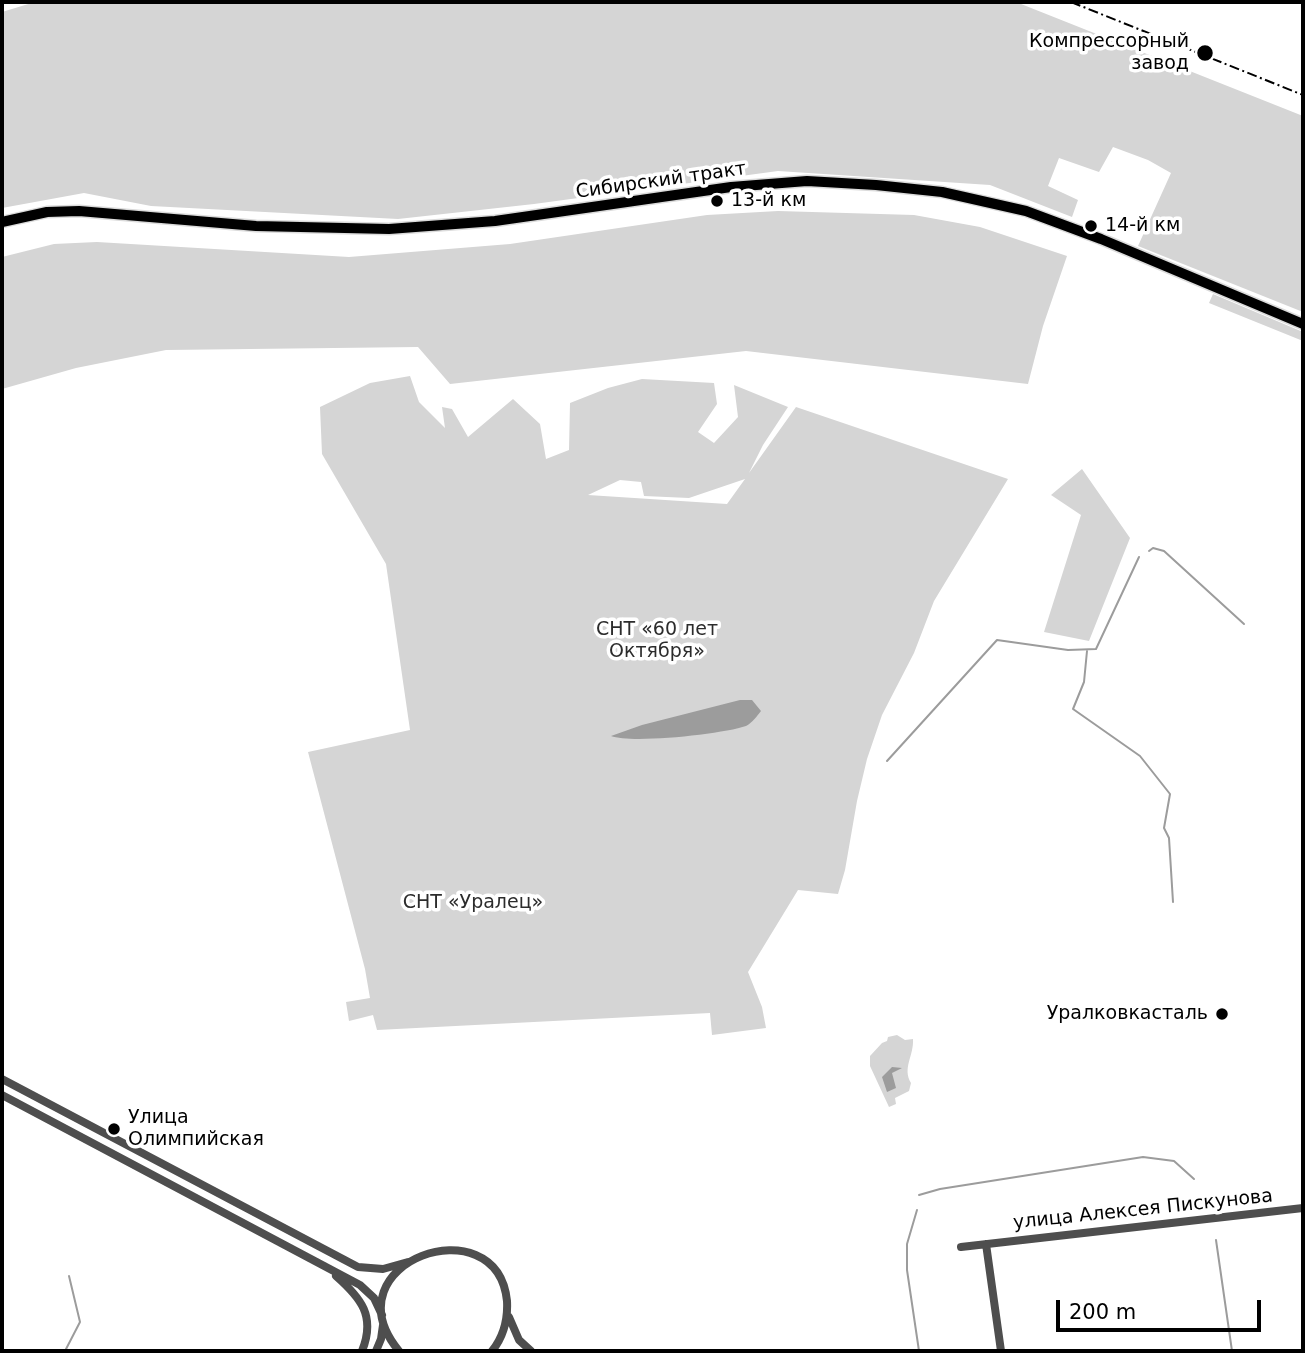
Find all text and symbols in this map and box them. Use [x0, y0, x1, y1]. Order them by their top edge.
place label: Компрессорный завод [1029, 31, 1189, 75]
marker: Компрессорный завод [1195, 43, 1215, 63]
street label: Сибирский тракт [574, 158, 748, 204]
place label: 13-й км [731, 190, 806, 212]
marker: 13-й км [709, 193, 725, 209]
place label: 14-й км [1105, 215, 1180, 237]
marker: 14-й км [1083, 218, 1099, 234]
park label: СНТ «60 лет Октября» [596, 619, 718, 663]
park label: СНТ «Уралец» [403, 892, 543, 914]
place label: Уралковкасталь [1047, 1003, 1208, 1025]
marker: Уралковкасталь [1214, 1006, 1230, 1022]
place label: Улица Олимпийская [128, 1107, 264, 1151]
marker: Улица Олимпийская [106, 1121, 122, 1137]
street label: улица Алексея Пискунова [1012, 1185, 1274, 1235]
scale bar [1060, 1286, 1265, 1330]
text: 200 m [1069, 1300, 1136, 1324]

